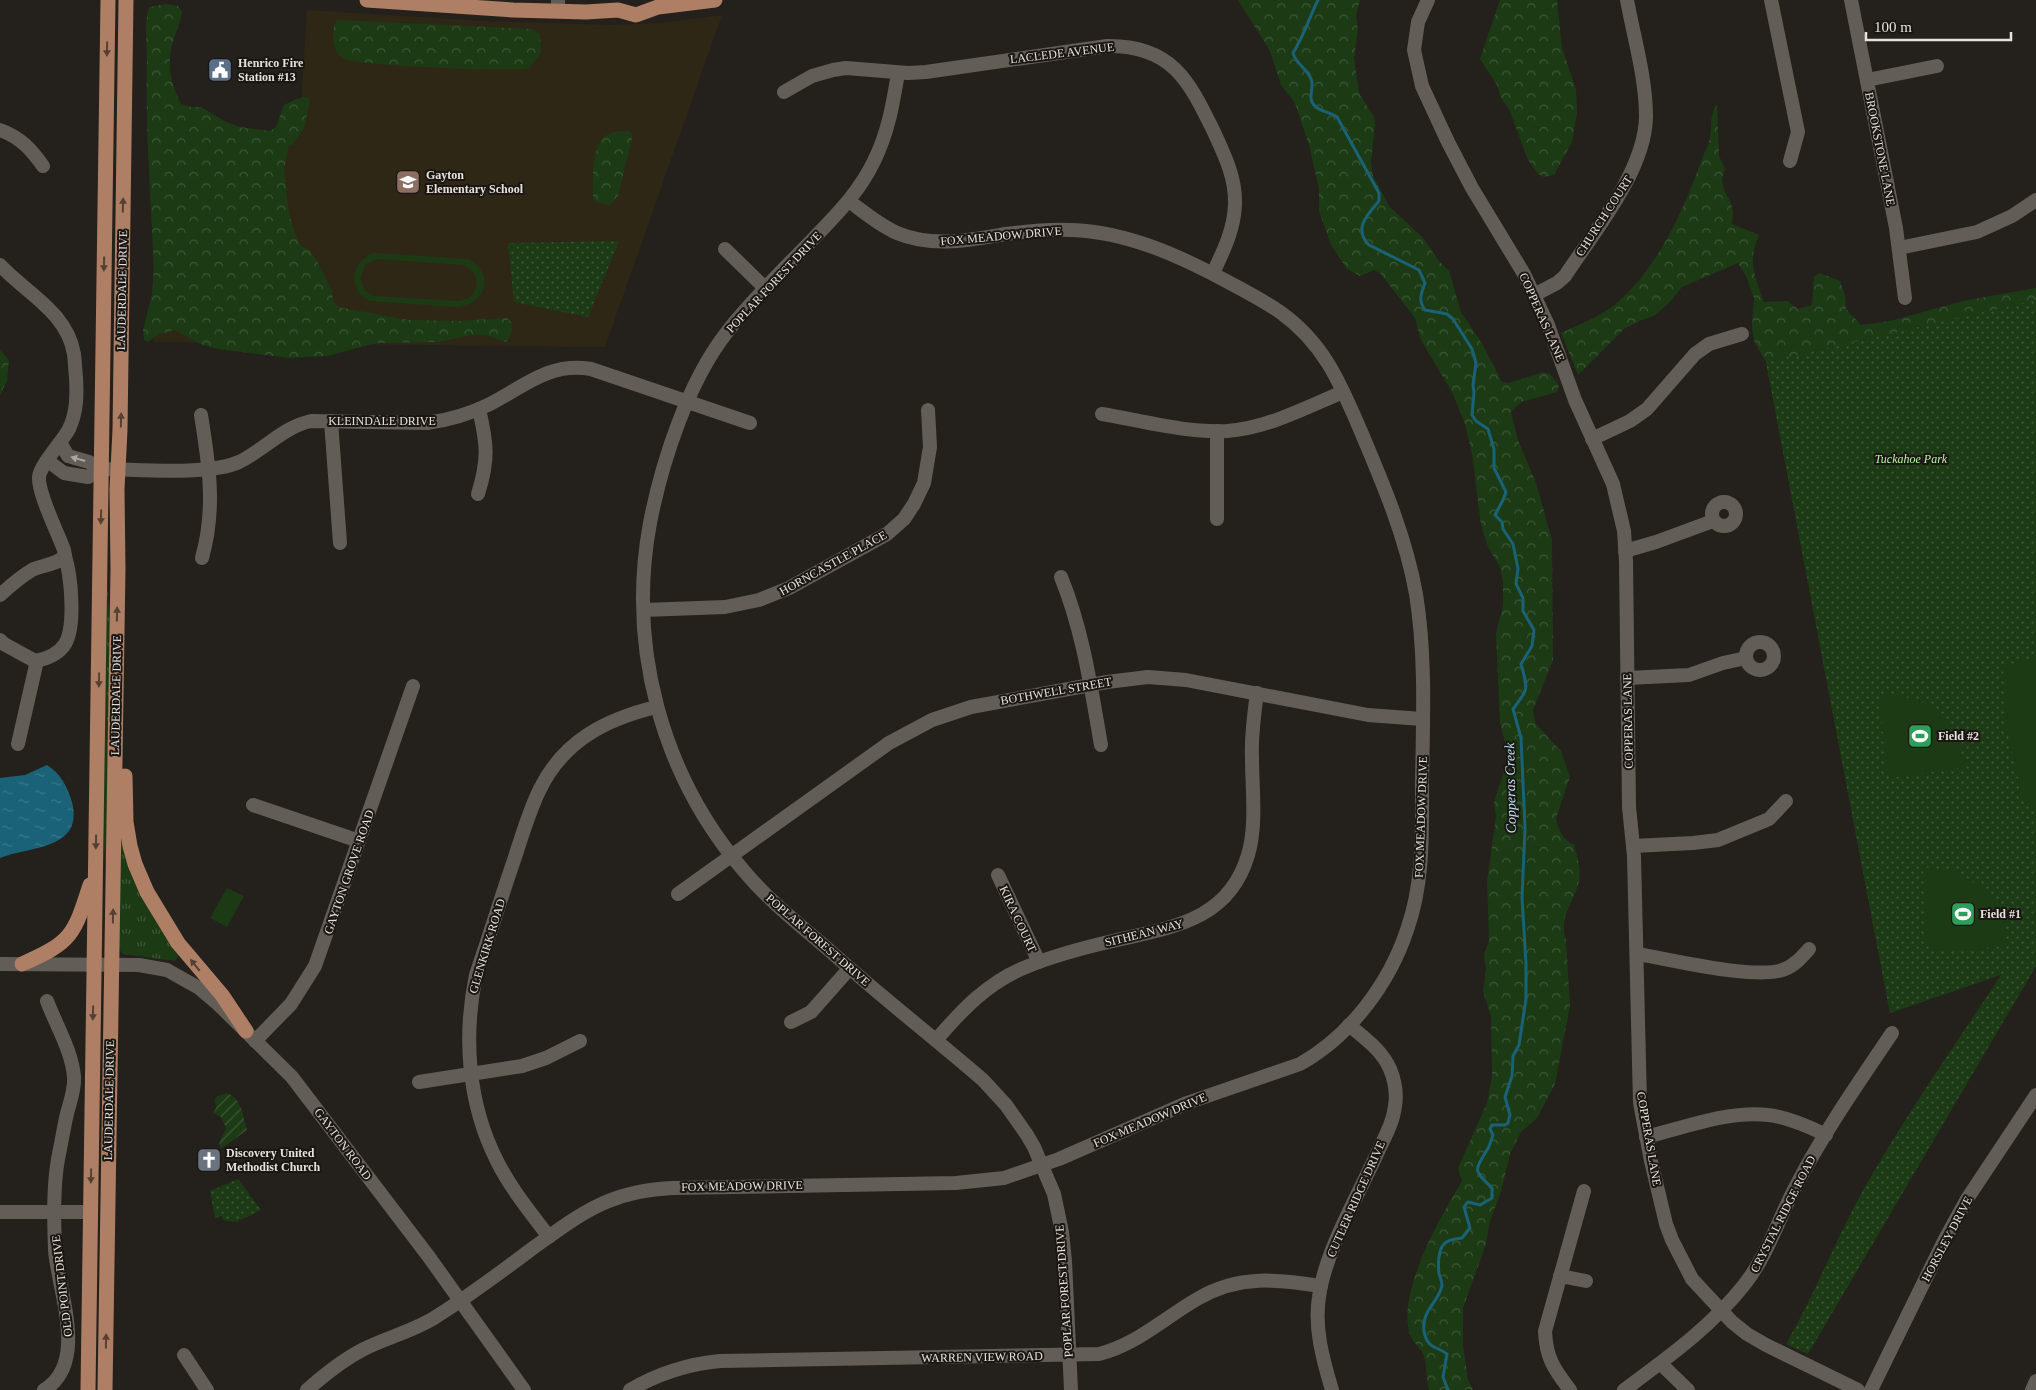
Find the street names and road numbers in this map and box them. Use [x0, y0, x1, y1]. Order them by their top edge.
street label: LACLEDE AVENUE [1009, 40, 1115, 66]
street label: BROOKSTONE LANE [1862, 91, 1898, 207]
street label: CHURCH COURT [1573, 173, 1636, 259]
street label: FOX MEADOW DRIVE [940, 224, 1062, 248]
street label: POPLAR FOREST DRIVE [723, 229, 825, 335]
street label: LAUDERDALE DRIVE [114, 230, 130, 350]
street label: COPPERAS LANE [1516, 270, 1568, 364]
street label: KLEINDALE DRIVE [328, 414, 436, 428]
street label: HORNCASTLE PLACE [777, 528, 889, 598]
street label: LAUDERDALE DRIVE [108, 635, 124, 755]
street label: COPPERAS LANE [1620, 673, 1636, 769]
street label: BOTHWELL STREET [999, 674, 1113, 708]
street label: FOX MEADOW DRIVE [1412, 756, 1430, 878]
street label: GAYTON GROVE ROAD [321, 808, 377, 936]
street label: KIRA COURT [997, 884, 1040, 955]
street label: POPLAR FOREST DRIVE [763, 891, 873, 989]
street label: GLENKIRK ROAD [466, 897, 508, 995]
street label: SITHEAN WAY [1103, 916, 1185, 950]
street label: LAUDERDALE DRIVE [101, 1040, 117, 1160]
street label: FOX MEADOW DRIVE [1091, 1090, 1209, 1150]
street label: COPPERAS LANE [1634, 1091, 1664, 1187]
street label: GAYTON ROAD [311, 1105, 375, 1183]
street label: CUTLER RIDGE DRIVE [1324, 1139, 1388, 1259]
street label: CRYSTAL RIDGE ROAD [1747, 1153, 1819, 1275]
street label: FOX MEADOW DRIVE [681, 1178, 803, 1194]
street label: HORSLEY DRIVE [1919, 1194, 1975, 1284]
street label: POPLAR FOREST DRIVE [1052, 1224, 1076, 1358]
street label: OLD POINT DRIVE [49, 1234, 75, 1338]
street label: WARREN VIEW ROAD [921, 1349, 1043, 1365]

